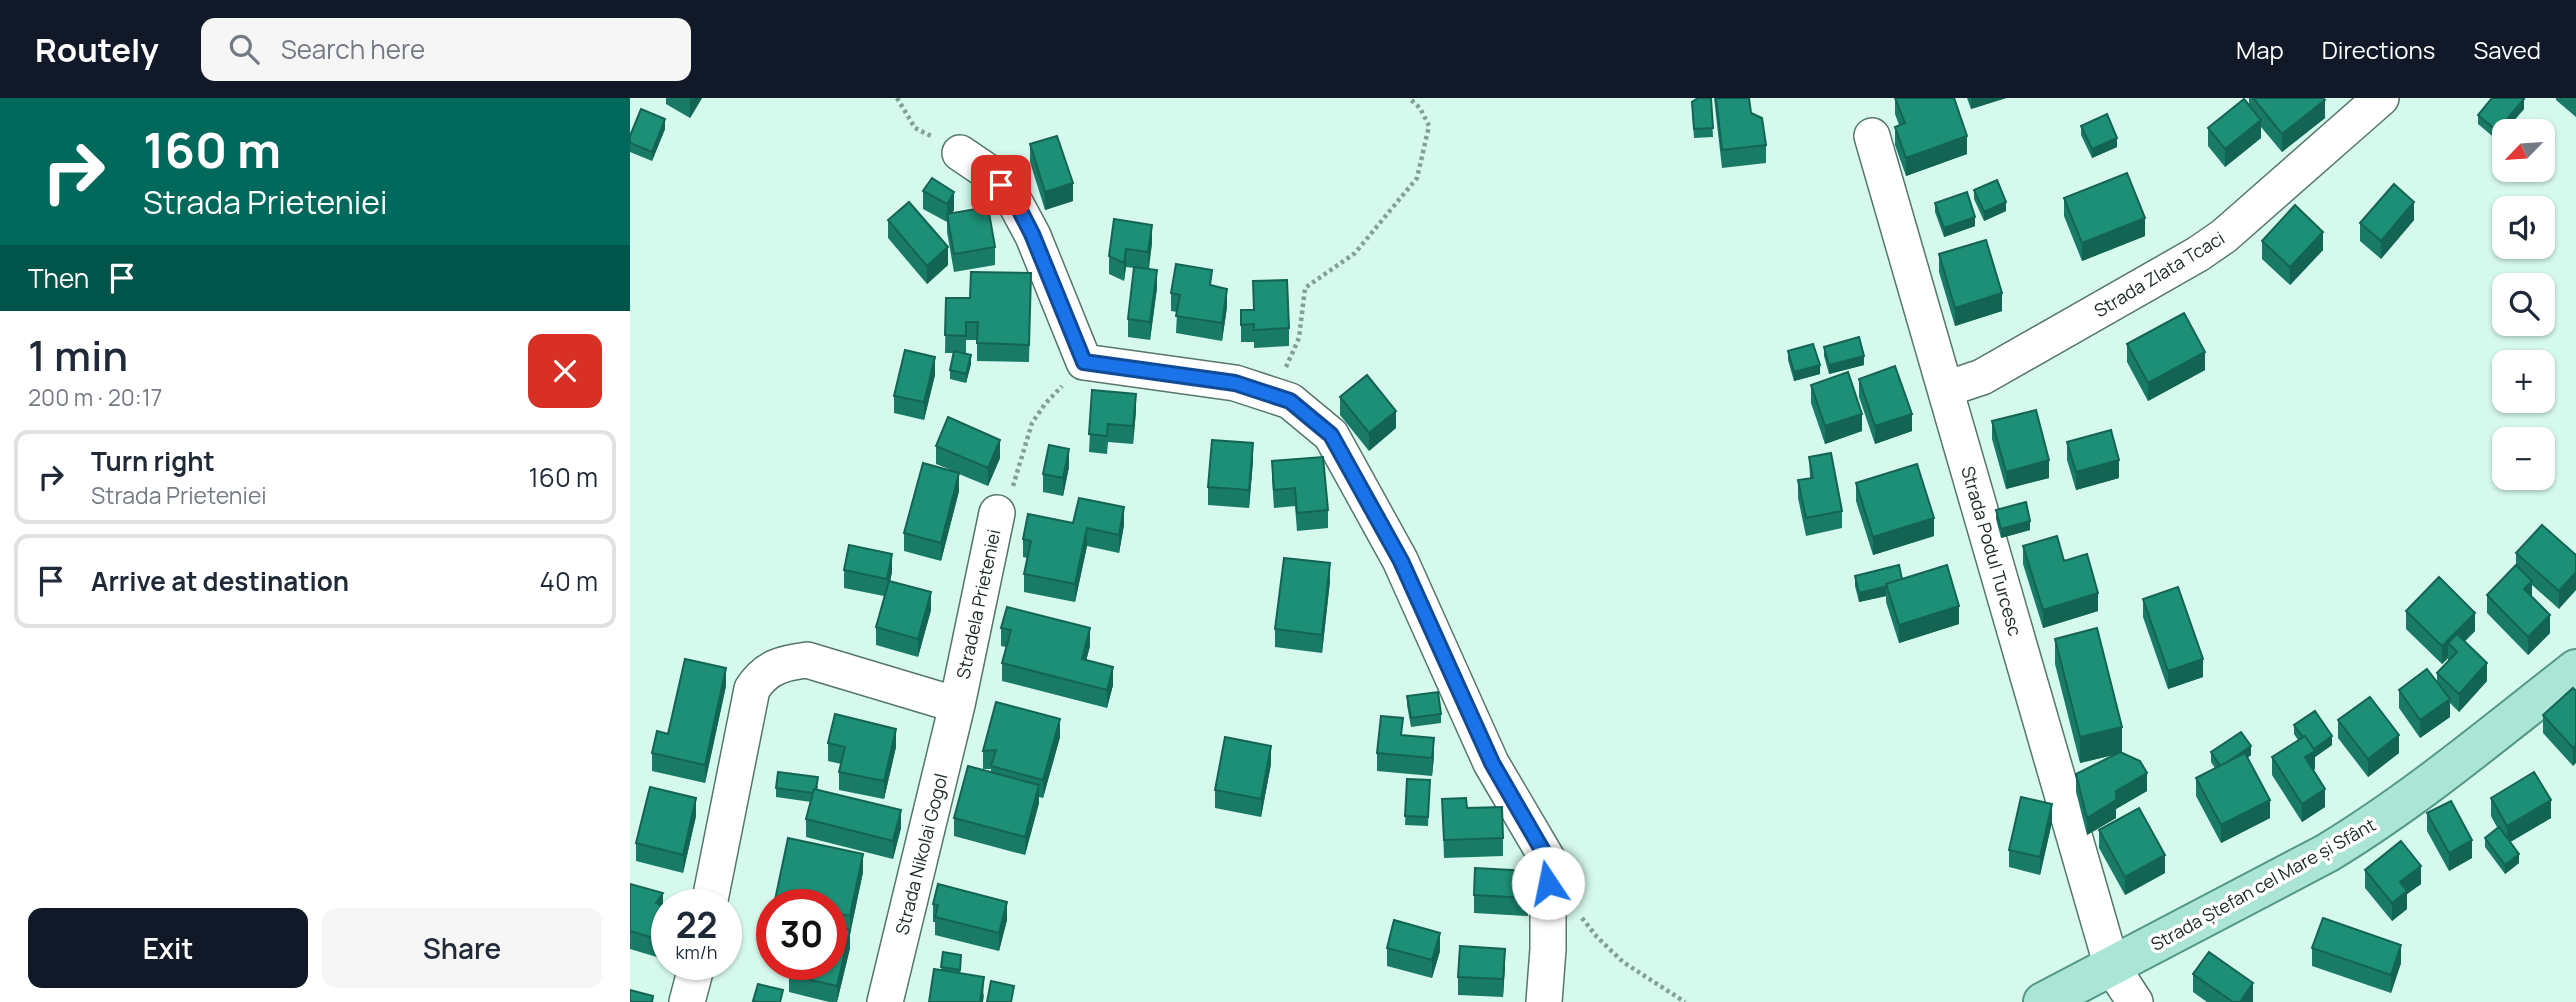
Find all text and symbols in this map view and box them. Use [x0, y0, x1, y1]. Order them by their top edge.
search box [201, 18, 691, 81]
text: Routely [35, 27, 159, 72]
icon: search [225, 30, 263, 68]
text: Search here [281, 31, 425, 67]
text: Map [2236, 33, 2284, 66]
text: Directions [2322, 33, 2435, 66]
text: Saved [2473, 33, 2541, 66]
text: 160 m [143, 116, 281, 183]
north arrow [2492, 119, 2555, 182]
map controls [2492, 119, 2555, 490]
icon: right [28, 126, 119, 217]
pin [971, 155, 1031, 215]
icon: arrive [982, 166, 1020, 204]
text: Strada Prieteniei [143, 180, 387, 224]
button: sound [2492, 196, 2555, 259]
street label: Strada Zlata Tcaci [2089, 226, 2229, 322]
icon: arrive [103, 259, 141, 297]
text: Then [28, 260, 89, 296]
button: search [2492, 273, 2555, 336]
text: 1 min [28, 326, 128, 384]
button: close [528, 334, 602, 408]
button: + [2492, 350, 2555, 413]
text: 200 m · 20:17 [28, 381, 162, 413]
button: − [2492, 427, 2555, 490]
text: Turn right [91, 443, 215, 479]
icon: right [32, 458, 70, 496]
text: 160 m [529, 459, 598, 495]
street label: Strada Podul Turcesc [1956, 463, 2028, 639]
text: Strada Prieteniei [91, 479, 267, 511]
street label: Stradela Prieteniei [950, 527, 1006, 681]
icon: arrive [32, 562, 70, 600]
text: Arrive at destination [91, 563, 349, 599]
text: 40 m [540, 563, 598, 599]
street label: Strada Nikolai Gogol [889, 771, 953, 937]
street label: Strada Ștefan cel Mare și Sfânt [2146, 812, 2380, 956]
position arrow [1511, 846, 1585, 920]
speed limit sign: 30 [756, 889, 847, 980]
text: 22 [676, 901, 717, 949]
button: Exit [28, 908, 308, 988]
button: Share [322, 908, 602, 988]
text: km/h [676, 940, 717, 964]

